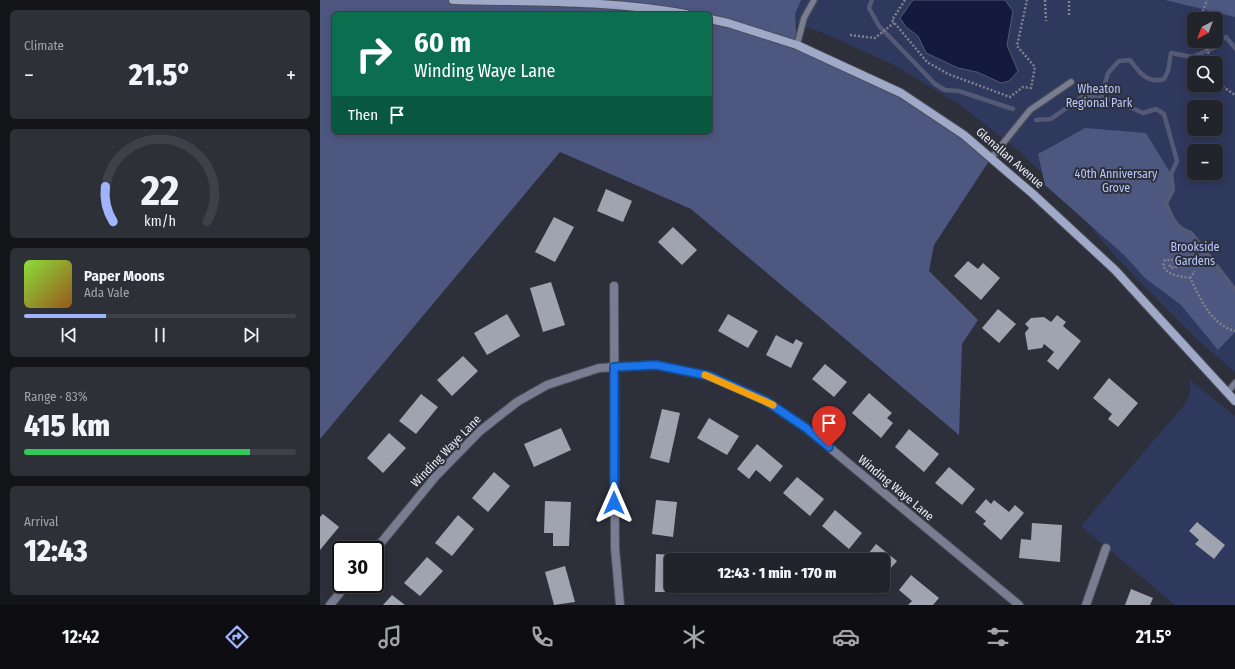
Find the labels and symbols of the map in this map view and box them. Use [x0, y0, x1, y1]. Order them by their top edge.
north arrow [1187, 12, 1223, 48]
park label: Wheaton Regional Park [1066, 82, 1133, 110]
street label: Glenallan Avenue [973, 125, 1047, 191]
park label: 40th Anniversary Grove [1075, 167, 1158, 195]
park label: Brookside Gardens [1170, 240, 1220, 268]
pin [812, 406, 846, 447]
street label: Winding Waye Lane [408, 412, 484, 490]
street label: Winding Waye Lane [855, 452, 937, 524]
position arrow [593, 482, 635, 524]
speed limit sign: 30 [332, 541, 384, 593]

